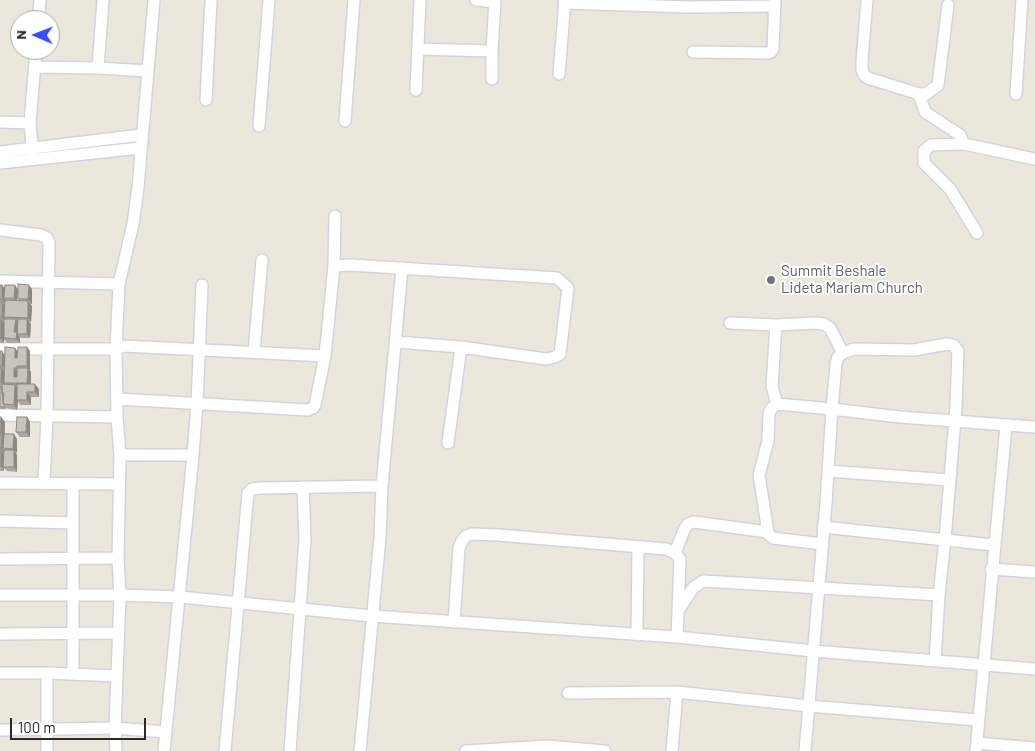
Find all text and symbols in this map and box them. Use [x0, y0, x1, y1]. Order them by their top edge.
north arrow [10, 10, 60, 60]
text: N [12, 30, 29, 40]
place label: Summit Beshale Lideta Mariam Church [781, 262, 923, 297]
marker: Summit Beshale Lideta Mariam Church [765, 274, 777, 286]
scale bar [12, 708, 149, 740]
text: 100 m [18, 718, 56, 736]

